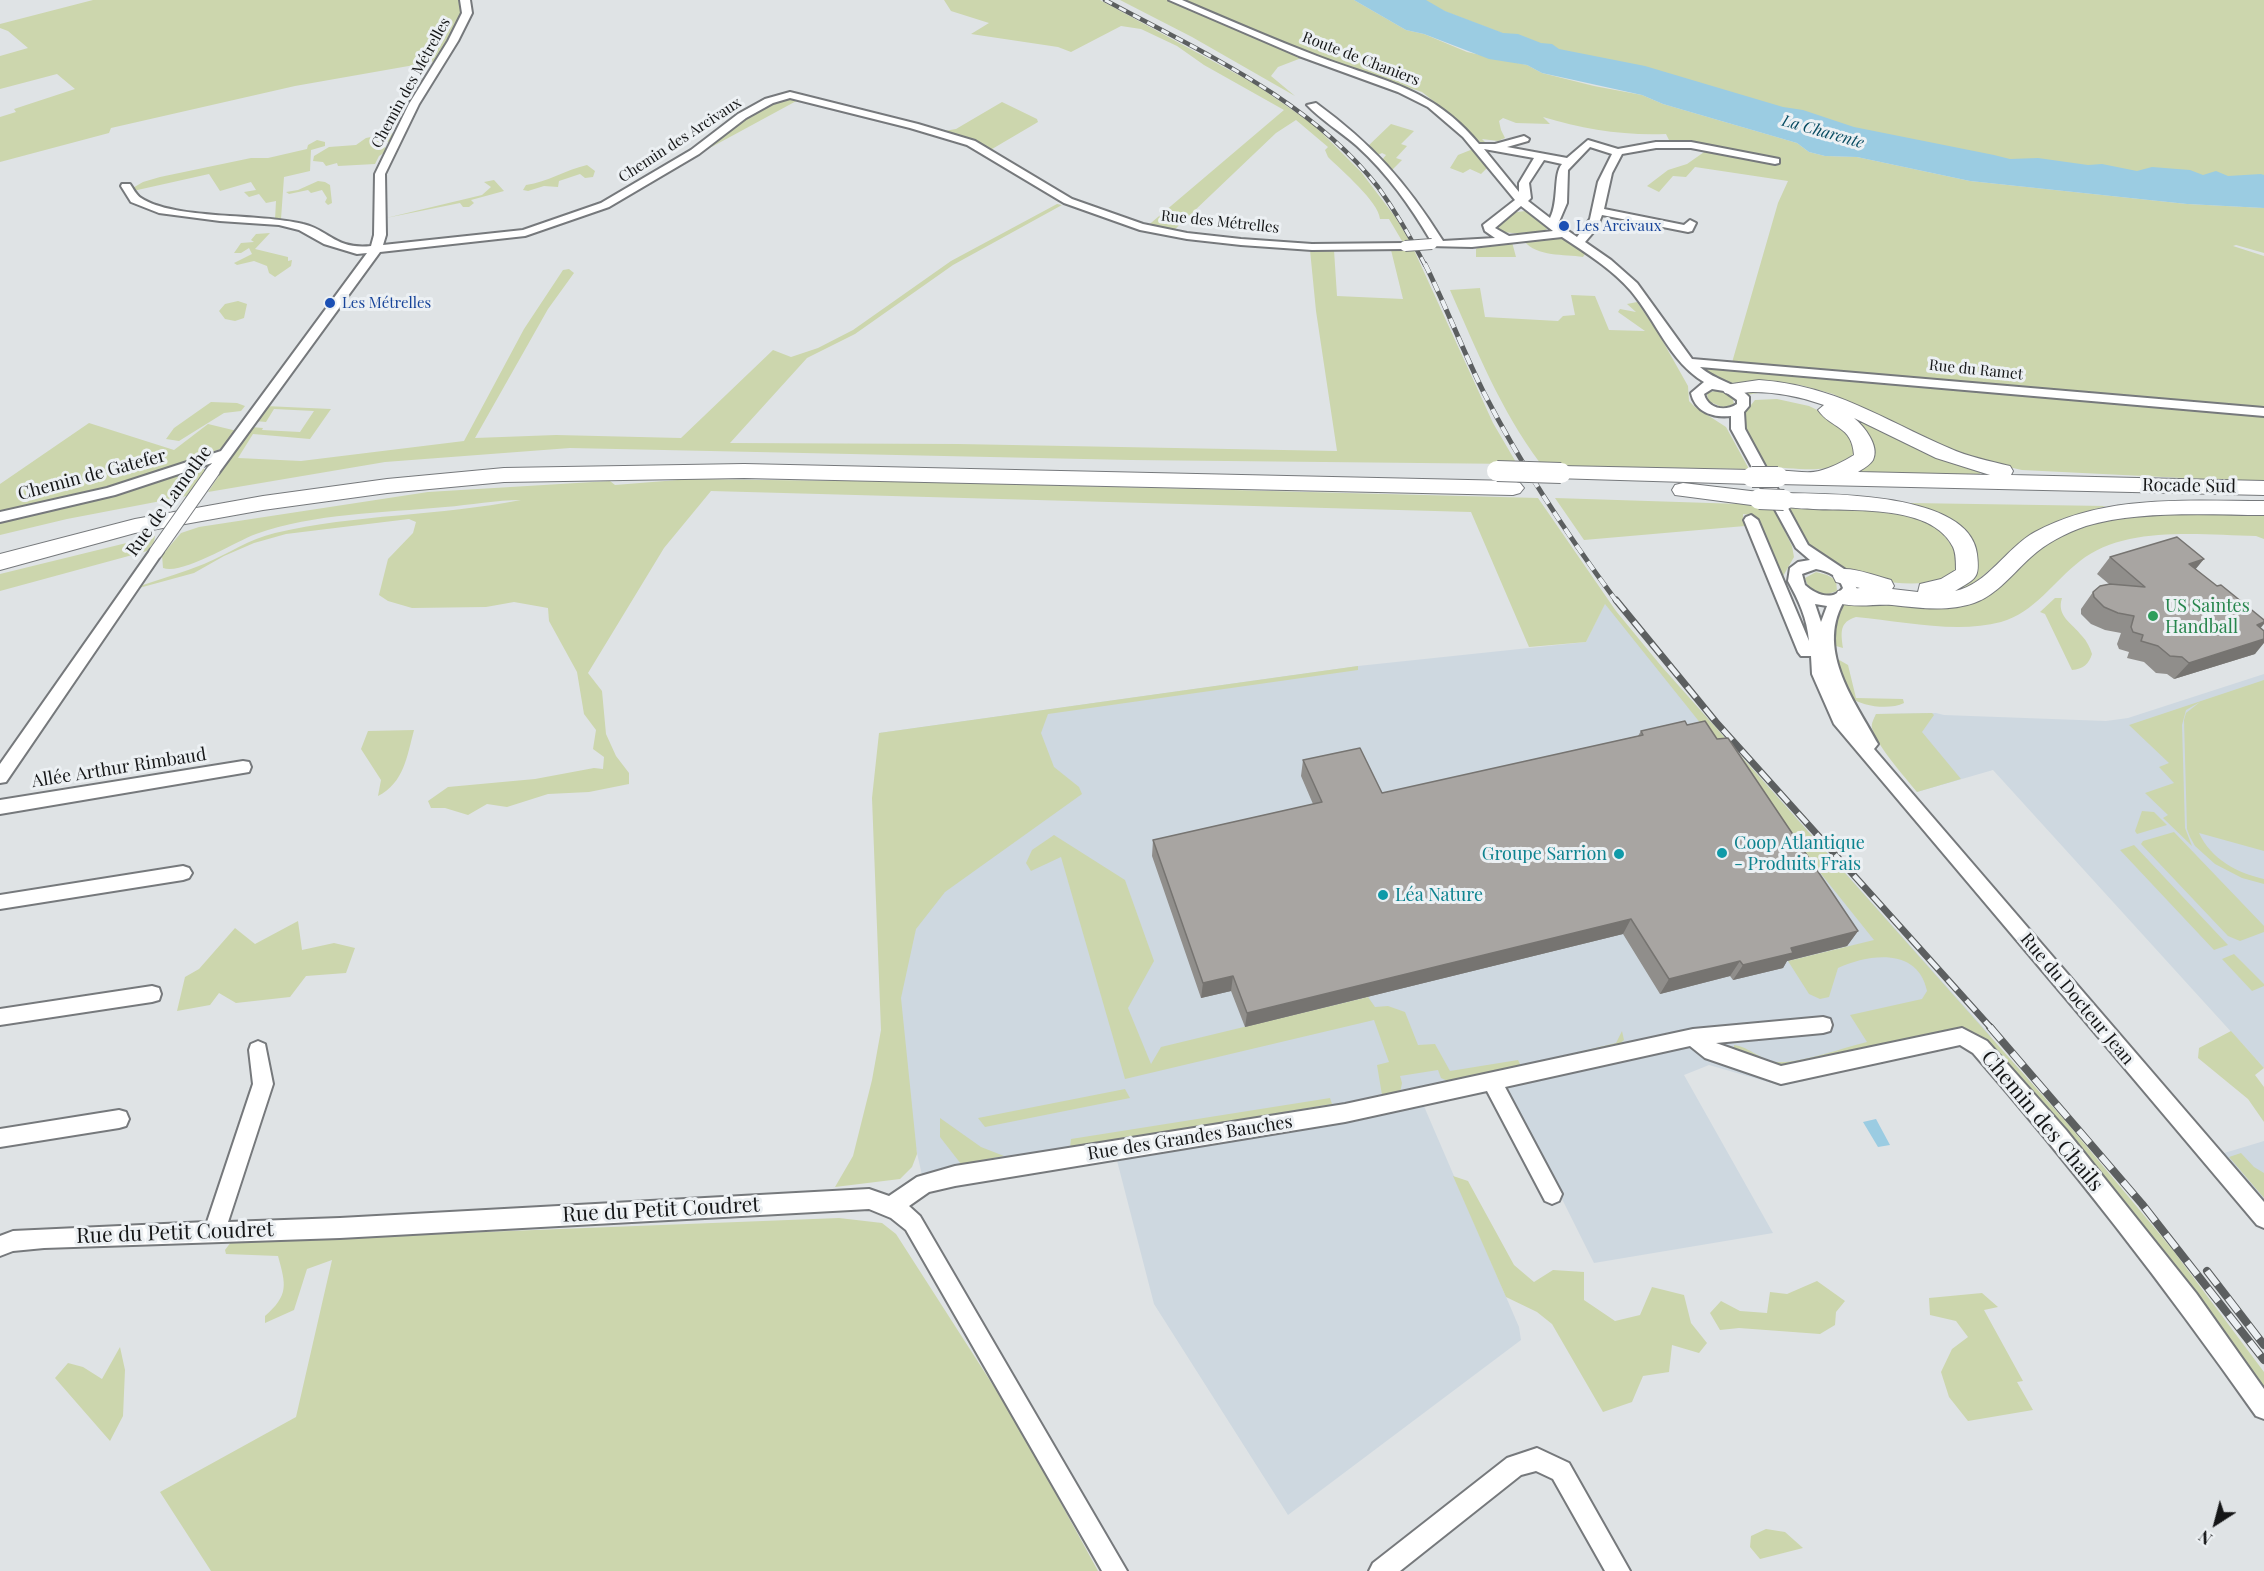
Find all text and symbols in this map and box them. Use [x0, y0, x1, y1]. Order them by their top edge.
street label: Chemin des Métrelles [368, 15, 454, 151]
street label: Route de Chaniers [1300, 28, 1422, 90]
street label: Chemin des Arcivaux [615, 94, 745, 186]
water label: La Charente [1780, 111, 1866, 153]
street label: Rue des Métrelles [1160, 207, 1280, 237]
place label: Les Arcivaux [1576, 217, 1662, 235]
marker: Les Arcivaux [1557, 219, 1571, 233]
place label: Les Métrelles [342, 294, 431, 312]
marker: Les Métrelles [323, 296, 337, 310]
street label: Rue du Ramet [1928, 356, 2024, 384]
street label: Rue de Lamothe [122, 442, 216, 560]
street label: Chemin de Gatefer [16, 445, 168, 505]
street label: Rocade Sud [2142, 474, 2236, 498]
place label: US Saintes Handball [2165, 595, 2250, 638]
marker: US Saintes Handball [2146, 609, 2160, 623]
street label: Allée Arthur Rimbaud [30, 744, 208, 792]
place label: Coop Atlantique - Produits Frais [1734, 832, 1865, 874]
place label: Groupe Sarrion [1482, 843, 1607, 865]
marker: Coop Atlantique - Produits Frais [1715, 846, 1729, 860]
marker: Groupe Sarrion [1612, 847, 1626, 861]
place label: Léa Nature [1395, 884, 1483, 906]
marker: Léa Nature [1376, 888, 1390, 902]
street label: Rue du Docteur Jean [2016, 929, 2138, 1069]
street label: Chemin des Chails [1976, 1045, 2108, 1197]
street label: Rue des Grandes Bauches [1086, 1111, 1294, 1165]
street label: Rue du Petit Coudret [562, 1192, 760, 1228]
street label: Rue du Petit Coudret [76, 1217, 274, 1249]
north arrow [2186, 1493, 2246, 1553]
text: N [2194, 1526, 2216, 1550]

